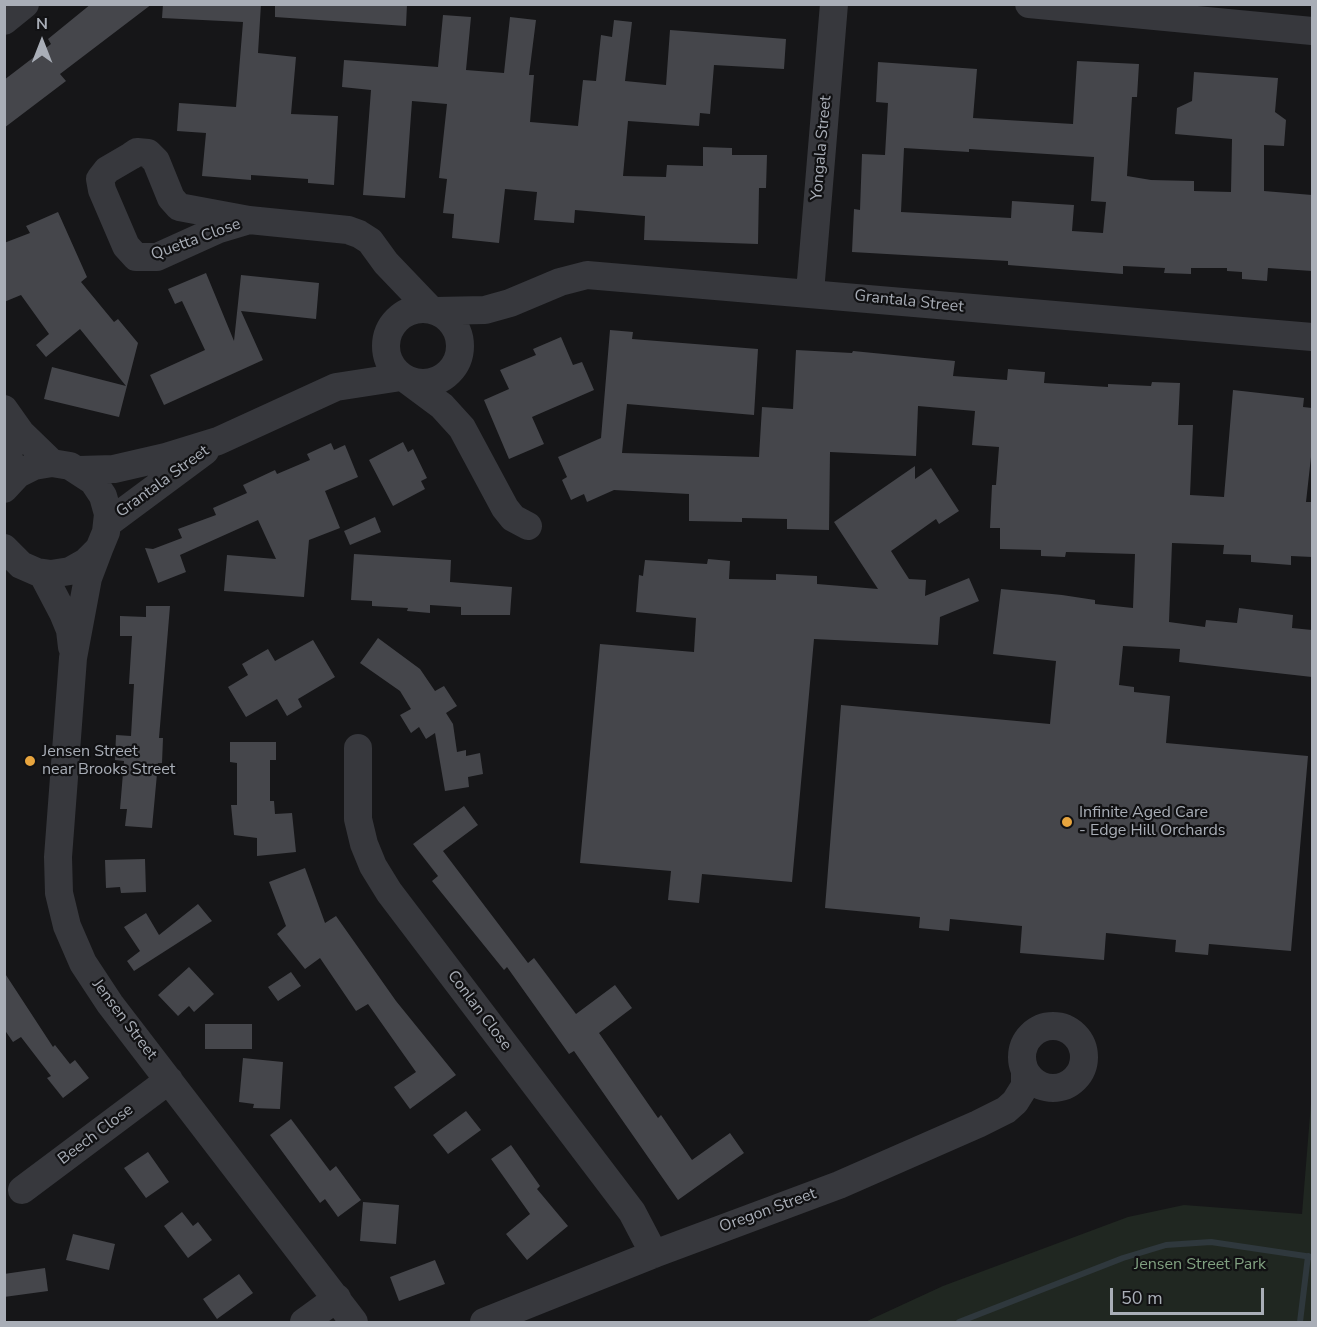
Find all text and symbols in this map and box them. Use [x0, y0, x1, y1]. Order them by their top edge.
north arrow [12, 12, 72, 72]
text: N [36, 13, 48, 35]
street label: Yongala Street [808, 95, 836, 201]
street label: Quetta Close [149, 215, 243, 265]
street label: Grantala Street [853, 287, 965, 317]
street label: Grantala Street [113, 442, 213, 522]
place label: Jensen Street near Brooks Street [42, 742, 175, 780]
marker: Jensen Street near Brooks Street [23, 754, 37, 768]
place label: Infinite Aged Care - Edge Hill Orchards [1079, 803, 1225, 841]
marker: Infinite Aged Care - Edge Hill Orchards [1060, 815, 1074, 829]
street label: Conlan Close [443, 967, 515, 1055]
street label: Jensen Street [87, 976, 161, 1064]
street label: Beech Close [55, 1101, 137, 1169]
street label: Oregon Street [717, 1185, 819, 1237]
park label: Jensen Street Park [1134, 1255, 1266, 1275]
scale bar [1113, 1276, 1268, 1314]
text: 50 m [1121, 1286, 1163, 1310]

